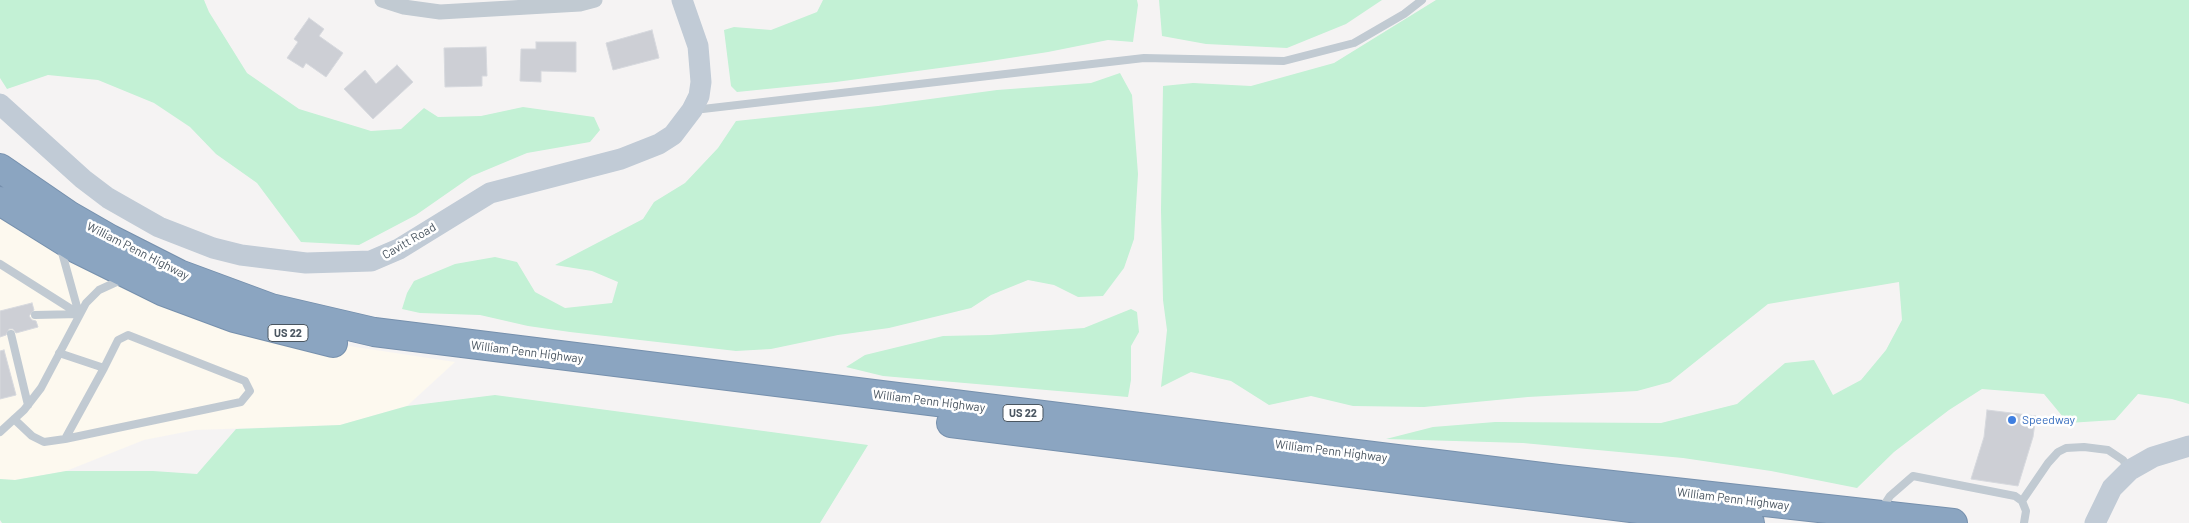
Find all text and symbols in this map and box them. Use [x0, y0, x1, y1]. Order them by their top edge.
street label: William Penn Highway [84, 219, 192, 283]
street label: Cavitt Road [380, 220, 438, 262]
road number: US 22 [268, 324, 308, 342]
street label: William Penn Highway [470, 338, 584, 366]
street label: William Penn Highway [872, 387, 986, 415]
road number: US 22 [1003, 404, 1043, 422]
place label: Speedway [2022, 413, 2075, 427]
marker: Speedway [2006, 414, 2018, 426]
street label: William Penn Highway [1274, 437, 1388, 465]
street label: William Penn Highway [1676, 485, 1790, 513]

